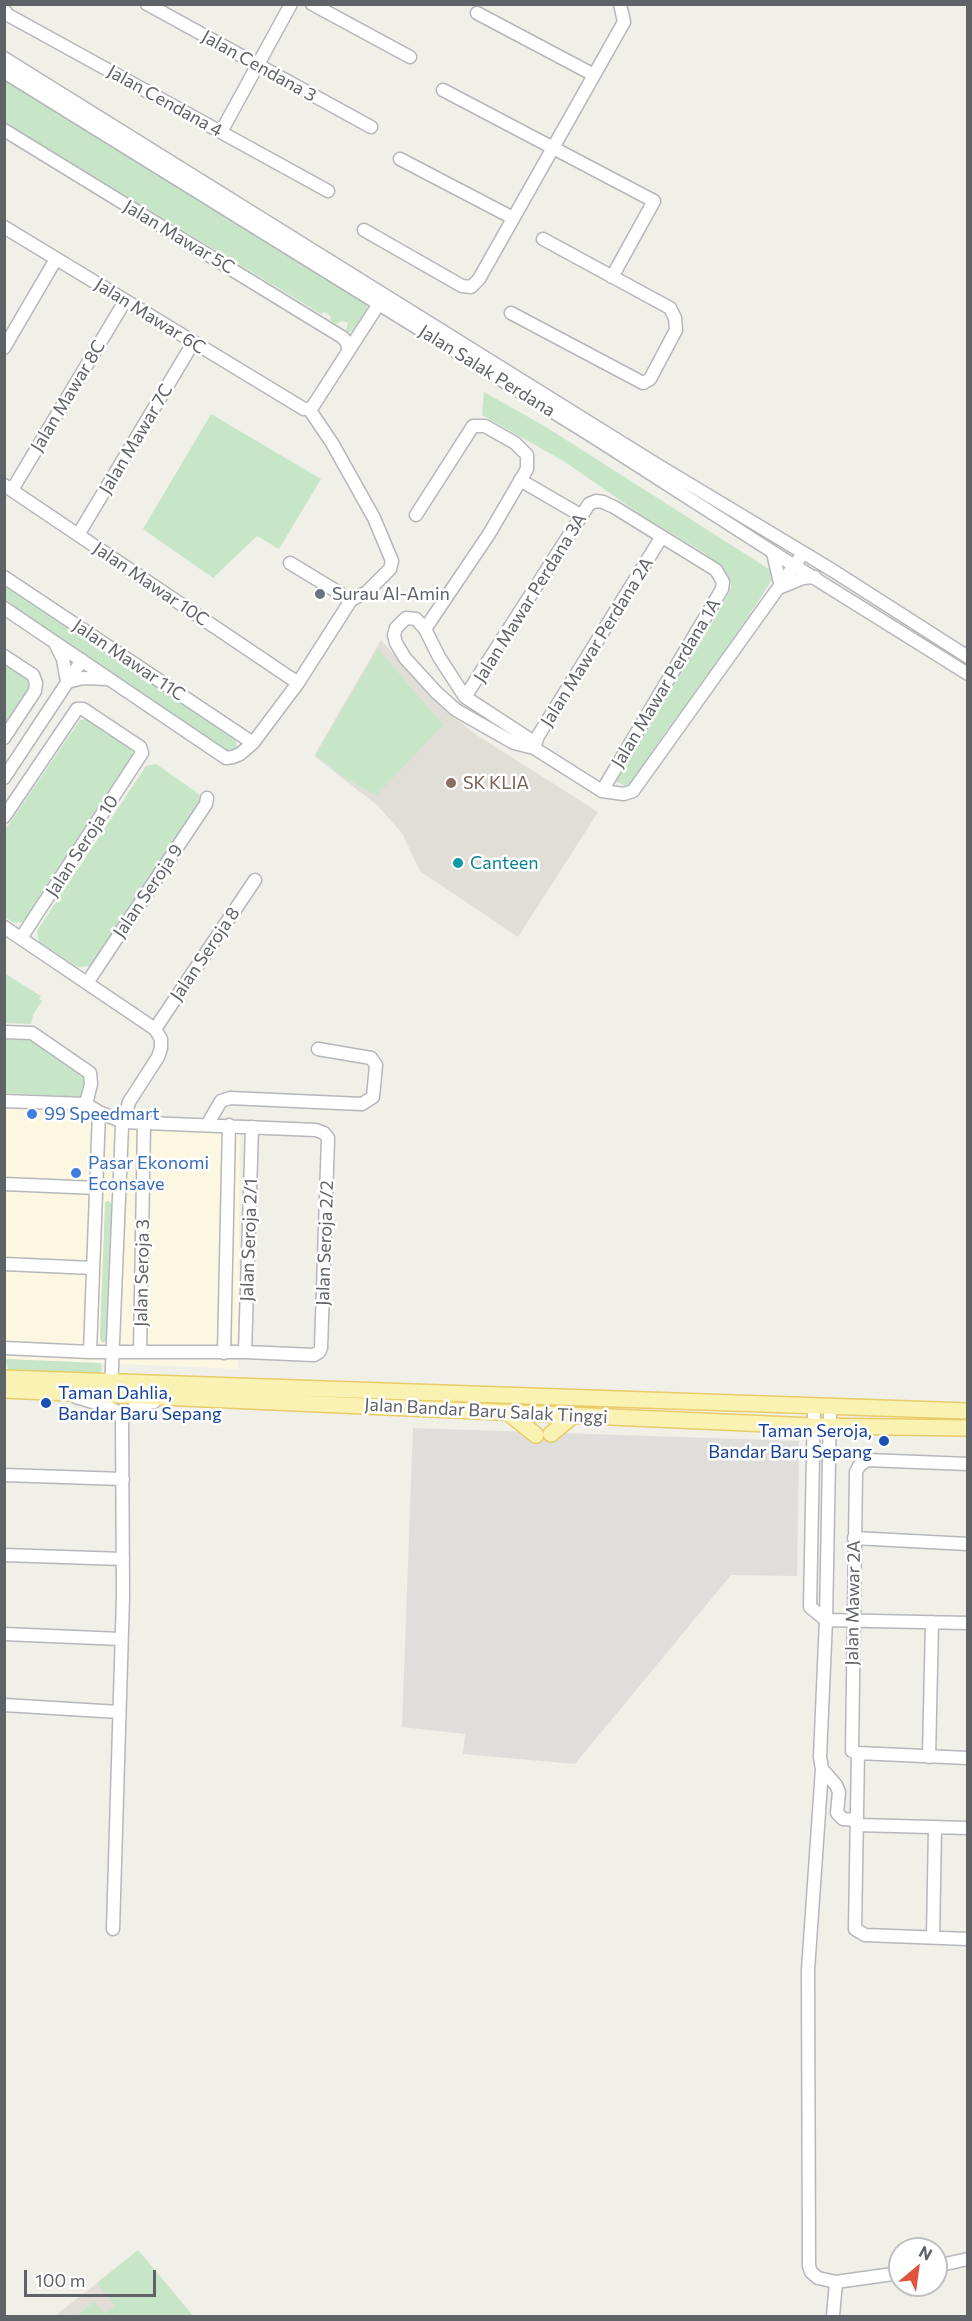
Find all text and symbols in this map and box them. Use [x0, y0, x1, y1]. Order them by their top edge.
street label: Jalan Cendana 3 [198, 26, 320, 106]
street label: Jalan Cendana 4 [104, 60, 226, 142]
street label: Jalan Mawar 5C [120, 195, 238, 279]
street label: Jalan Mawar 6C [91, 273, 209, 359]
street label: Jalan Salak Perdana [415, 320, 559, 422]
street label: Jalan Mawar 8C [26, 336, 110, 456]
street label: Jalan Mawar 7C [95, 380, 177, 498]
street label: Jalan Mawar Perdana 3A [469, 509, 591, 687]
street label: Jalan Mawar 10C [89, 537, 213, 631]
street label: Jalan Mawar Perdana 2A [536, 553, 658, 731]
place label: Surau Al-Amin [332, 583, 450, 605]
marker: Surau Al-Amin [313, 587, 327, 601]
street label: Jalan Mawar Perdana 1A [607, 595, 725, 771]
street label: Jalan Mawar 11C [69, 615, 189, 705]
place label: SK KLIA [463, 772, 529, 794]
marker: SK KLIA [444, 776, 458, 790]
street label: Jalan Seroja 10 [41, 791, 123, 901]
street label: Jalan Seroja 9 [109, 840, 187, 942]
place label: Canteen [470, 852, 539, 874]
marker: Canteen [451, 856, 465, 870]
street label: Jalan Seroja 8 [166, 903, 244, 1005]
place label: 99 Speedmart [44, 1103, 160, 1125]
marker: 99 Speedmart [25, 1107, 39, 1121]
place label: Pasar Ekonomi Econsave [88, 1152, 209, 1194]
marker: Pasar Ekonomi Econsave [69, 1166, 83, 1180]
street label: Jalan Seroja 2/1 [236, 1178, 262, 1302]
street label: Jalan Seroja 2/2 [312, 1180, 338, 1306]
street label: Jalan Seroja 3 [130, 1219, 154, 1327]
place label: Taman Dahlia, Bandar Baru Sepang [58, 1382, 222, 1424]
street label: Jalan Bandar Baru Salak Tinggi [364, 1394, 608, 1428]
marker: Taman Dahlia, Bandar Baru Sepang [39, 1396, 53, 1410]
place label: Taman Seroja, Bandar Baru Sepang [708, 1420, 872, 1462]
marker: Taman Seroja, Bandar Baru Sepang [877, 1434, 891, 1448]
street label: Jalan Mawar 2A [841, 1540, 865, 1666]
north arrow [888, 2237, 948, 2297]
text: N [916, 2241, 936, 2264]
scale bar [27, 2258, 159, 2296]
text: 100 m [35, 2269, 85, 2291]

